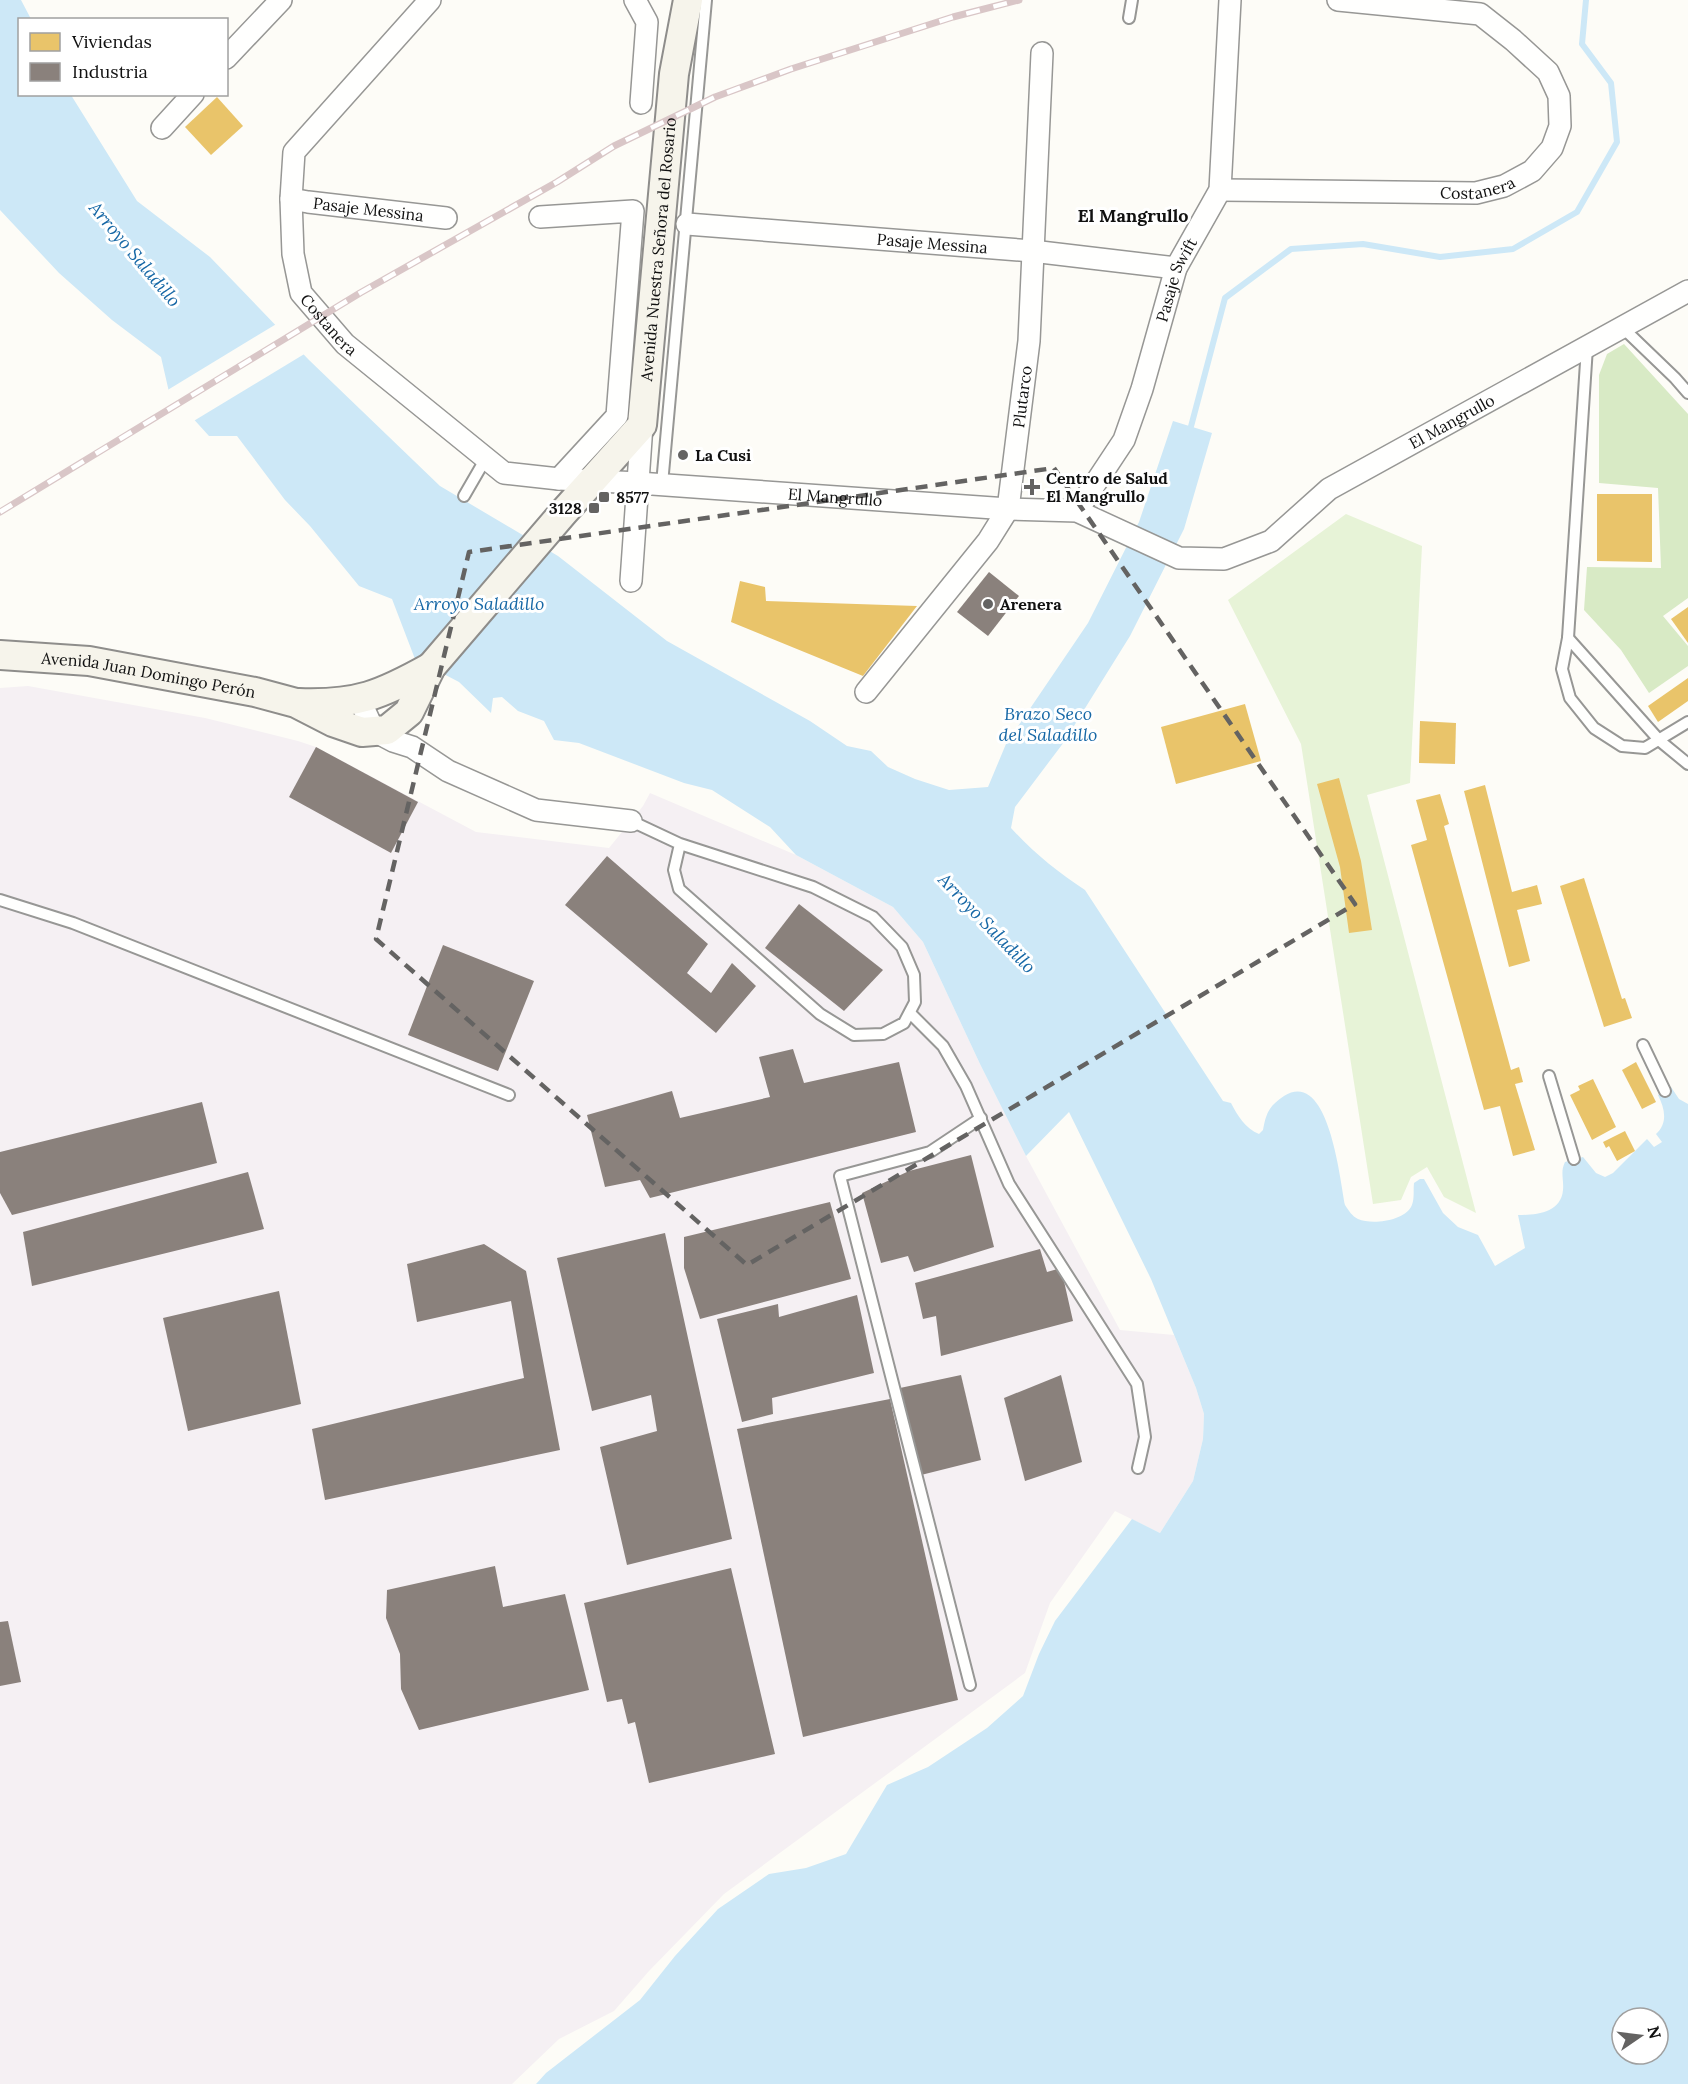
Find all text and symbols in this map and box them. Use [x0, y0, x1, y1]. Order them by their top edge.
legend [18, 18, 228, 96]
text: Viviendas [71, 30, 152, 53]
text: Industria [72, 60, 148, 83]
street label: Avenida Nuestra Señora del Rosario [636, 116, 680, 383]
street label: Costanera [1440, 172, 1519, 203]
street label: Pasaje Messina [312, 193, 425, 225]
water label: Arroyo Saladillo [84, 196, 186, 311]
district label: El Mangrullo [1077, 204, 1189, 227]
street label: Pasaje Messina [876, 229, 988, 258]
street label: Pasaje Swift [1151, 233, 1202, 324]
street label: Costanera [296, 290, 361, 360]
street label: Plutarco [1008, 364, 1036, 429]
street label: El Mangrullo [1405, 390, 1498, 453]
place label: La Cusi [695, 445, 751, 465]
marker: La Cusi [676, 448, 690, 462]
place label: Centro de Salud El Mangrullo [1046, 468, 1168, 506]
marker: Centro de Salud El Mangrullo [1023, 478, 1041, 496]
street label: El Mangrullo [787, 484, 883, 510]
place label: 8577 [616, 487, 650, 507]
marker: 8577 [597, 490, 611, 504]
place label: 3128 [549, 498, 582, 518]
marker: 3128 [587, 501, 601, 515]
water label: Arroyo Saladillo [413, 592, 544, 615]
place label: Arenera [1000, 594, 1062, 614]
marker: Arenera [981, 597, 995, 611]
street label: Avenida Juan Domingo Perón [40, 648, 257, 702]
water label: Brazo Seco del Saladillo [999, 702, 1097, 746]
water label: Arroyo Saladillo [933, 867, 1041, 978]
north arrow [1610, 2006, 1670, 2066]
text: N [1643, 2024, 1666, 2041]

